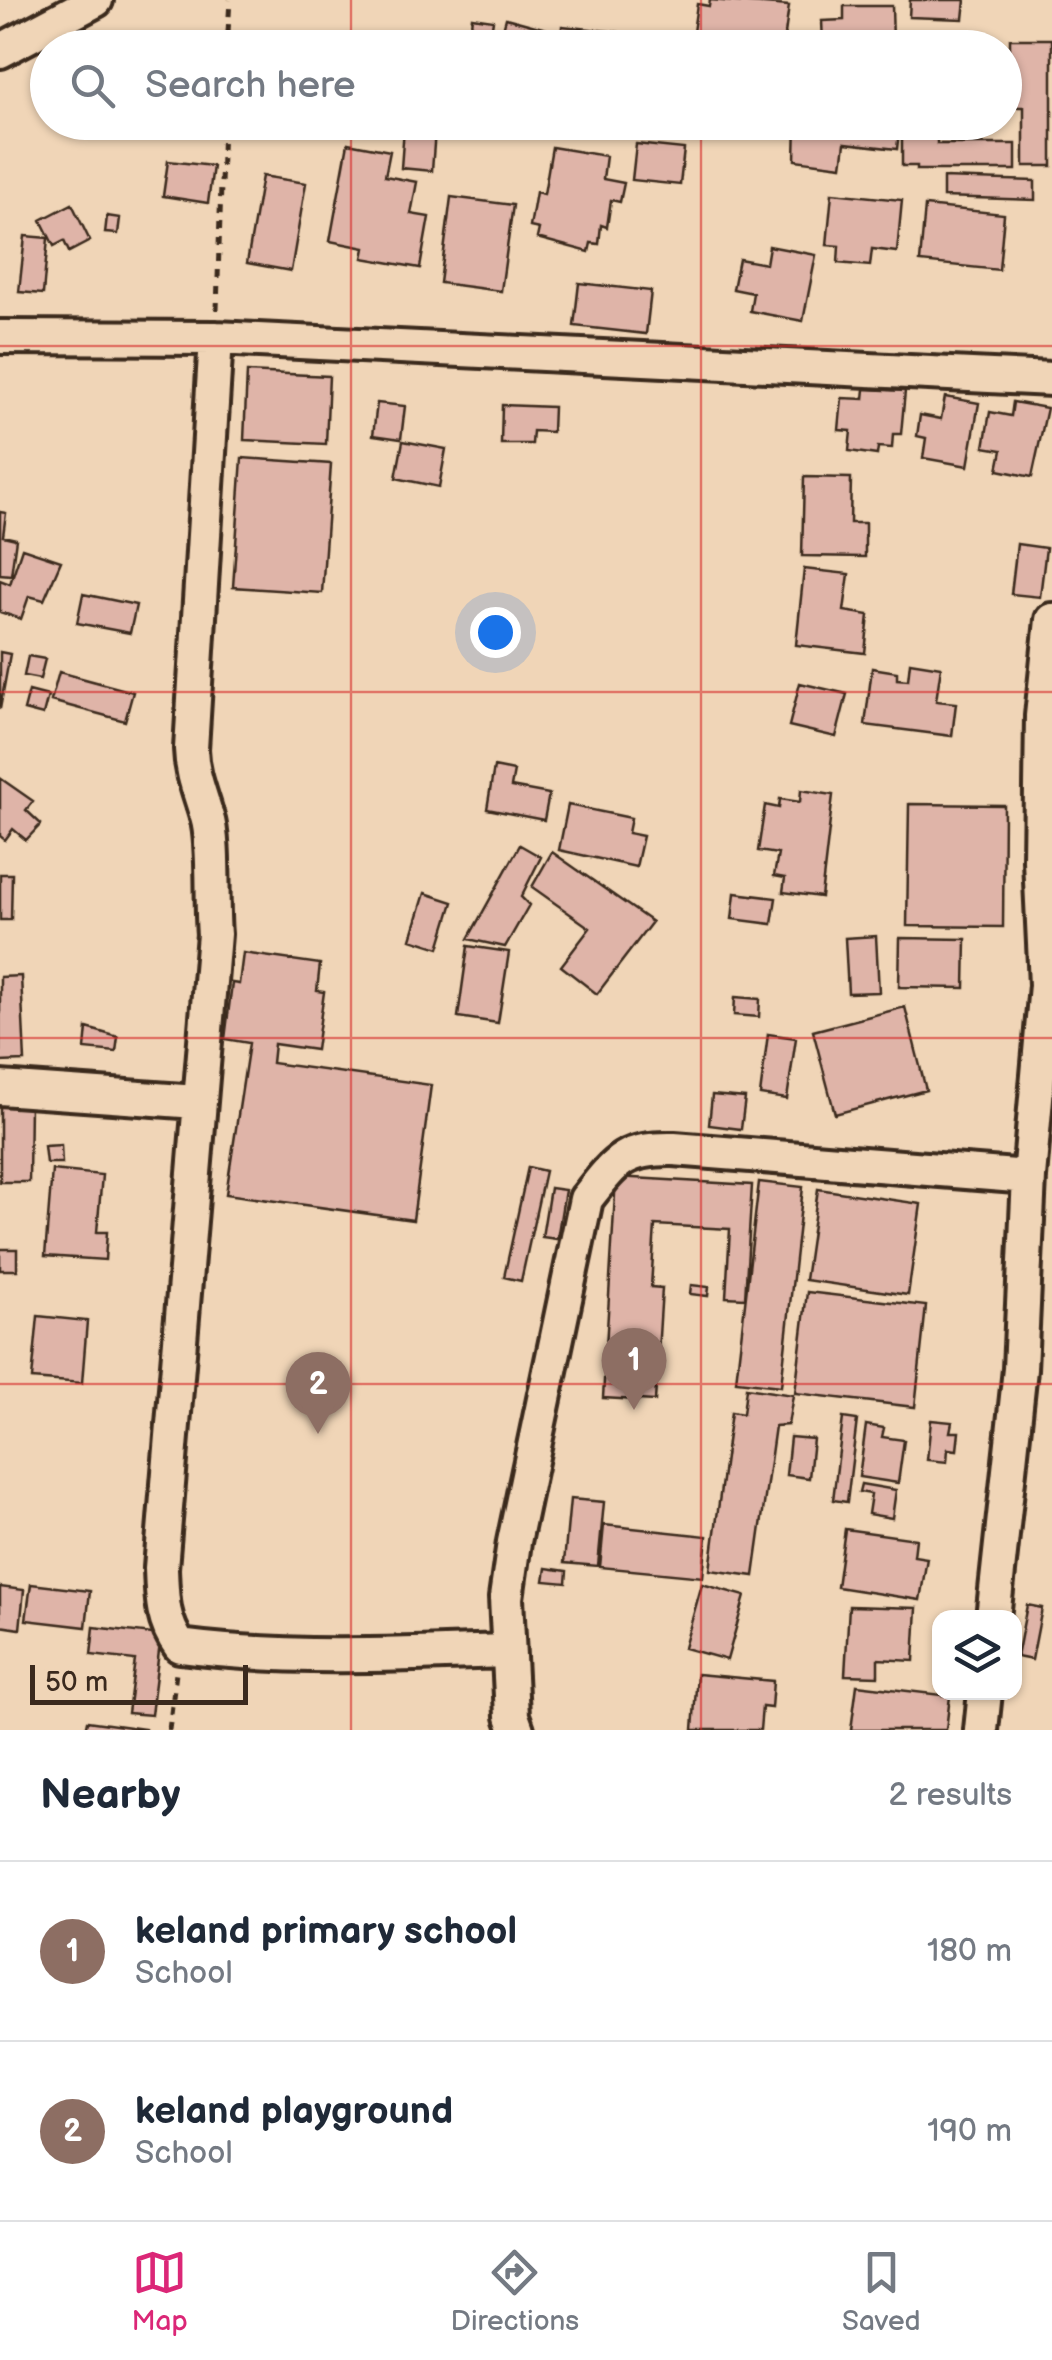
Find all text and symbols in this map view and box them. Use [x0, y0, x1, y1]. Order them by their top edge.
search box [30, 30, 1022, 140]
icon: search [65, 58, 120, 113]
text: Search here [145, 63, 356, 108]
your location [470, 607, 521, 658]
pin: 1 [602, 1328, 666, 1410]
pin: 2 [286, 1352, 350, 1434]
map controls [932, 1610, 1022, 1700]
button: layers [932, 1610, 1022, 1700]
scale bar [30, 1660, 248, 1704]
text: 50 m [45, 1666, 108, 1699]
text: Nearby [40, 1770, 180, 1821]
text: 2 results [888, 1776, 1012, 1815]
text: keland primary school [135, 1909, 517, 1954]
text: 1 [66, 1932, 79, 1971]
text: 180 m [927, 1932, 1012, 1971]
text: School [135, 1954, 233, 1993]
text: keland playground [135, 2089, 453, 2134]
text: 2 [63, 2112, 82, 2151]
text: 190 m [927, 2112, 1012, 2151]
text: School [135, 2134, 233, 2173]
tab: Map [131, 2245, 188, 2338]
tab: Directions [450, 2245, 579, 2338]
tab: Saved [842, 2245, 921, 2338]

